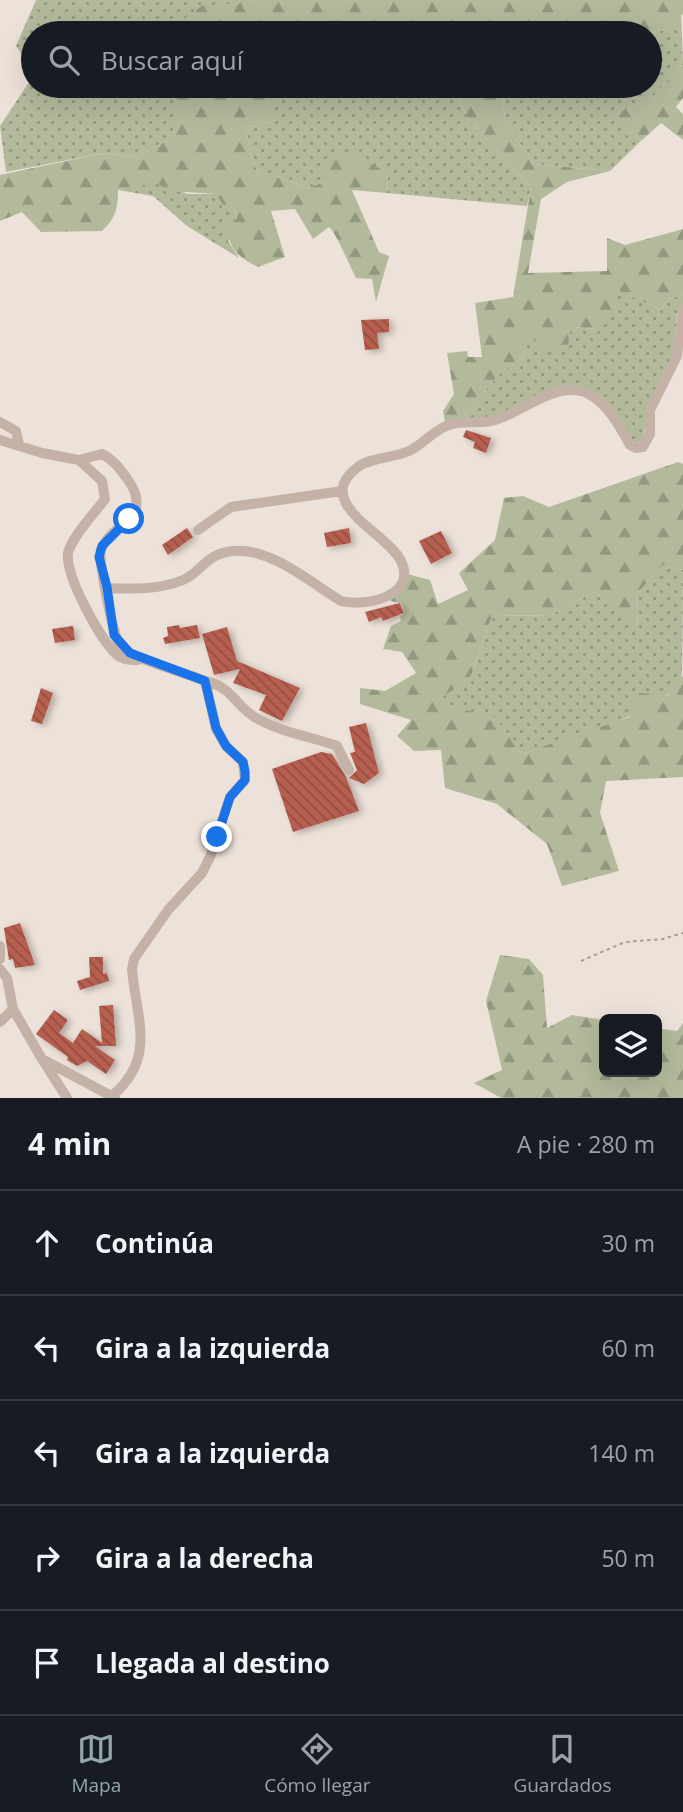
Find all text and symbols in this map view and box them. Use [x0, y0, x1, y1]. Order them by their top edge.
search box [21, 21, 662, 98]
icon: search [45, 41, 83, 79]
text: Buscar aquí [101, 42, 243, 78]
route start [113, 503, 144, 534]
route end [201, 821, 232, 852]
map controls [599, 1014, 662, 1077]
button: layers [599, 1014, 662, 1077]
text: 4 min [28, 1123, 111, 1164]
text: A pie · 280 m [517, 1128, 655, 1160]
icon: ahead [28, 1224, 66, 1262]
text: Continúa [95, 1225, 214, 1261]
text: 30 m [601, 1227, 655, 1259]
icon: left [28, 1329, 66, 1367]
text: Gira a la izquierda [95, 1330, 330, 1366]
text: 60 m [601, 1332, 655, 1364]
icon: left [28, 1434, 66, 1472]
text: Gira a la izquierda [95, 1435, 330, 1471]
text: 140 m [588, 1437, 655, 1469]
icon: right [28, 1539, 66, 1577]
text: Gira a la derecha [95, 1540, 314, 1576]
text: 50 m [601, 1542, 655, 1574]
icon: arrive [28, 1644, 66, 1682]
text: Llegada al destino [95, 1645, 330, 1681]
tab: Mapa [71, 1730, 121, 1798]
tab: Cómo llegar [264, 1730, 370, 1798]
tab: Guardados [513, 1730, 612, 1798]

